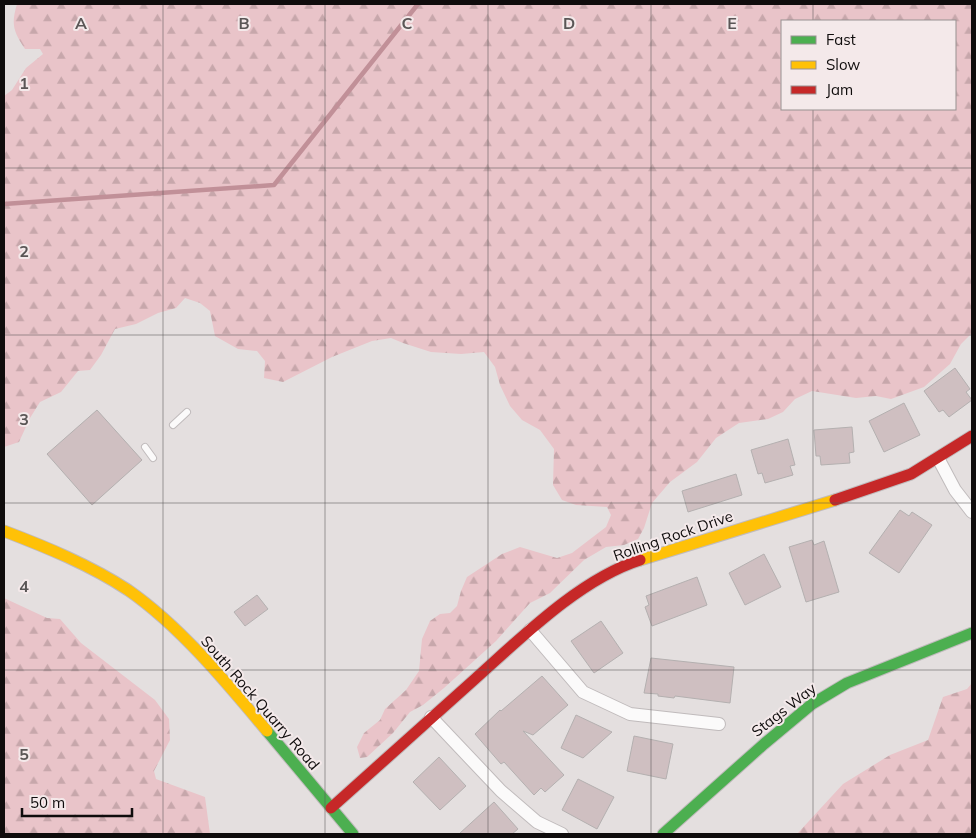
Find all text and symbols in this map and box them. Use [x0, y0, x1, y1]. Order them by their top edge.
text: A [75, 13, 87, 33]
text: B [238, 13, 250, 33]
text: C [402, 13, 413, 33]
text: D [563, 13, 575, 33]
text: E [727, 13, 737, 33]
legend [781, 20, 956, 110]
text: Fast [826, 30, 856, 49]
text: Slow [826, 55, 860, 74]
text: 1 [19, 73, 29, 93]
text: Jam [826, 80, 853, 99]
text: 2 [19, 241, 29, 261]
text: 3 [19, 409, 29, 429]
street label: Rolling Rock Drive [611, 506, 735, 565]
text: 4 [19, 576, 29, 596]
street label: South Rock Quarry Road [197, 632, 324, 774]
street label: Stags Way [748, 678, 820, 741]
text: 5 [19, 744, 29, 764]
scale bar [22, 786, 132, 818]
text: 50 m [30, 793, 65, 812]

